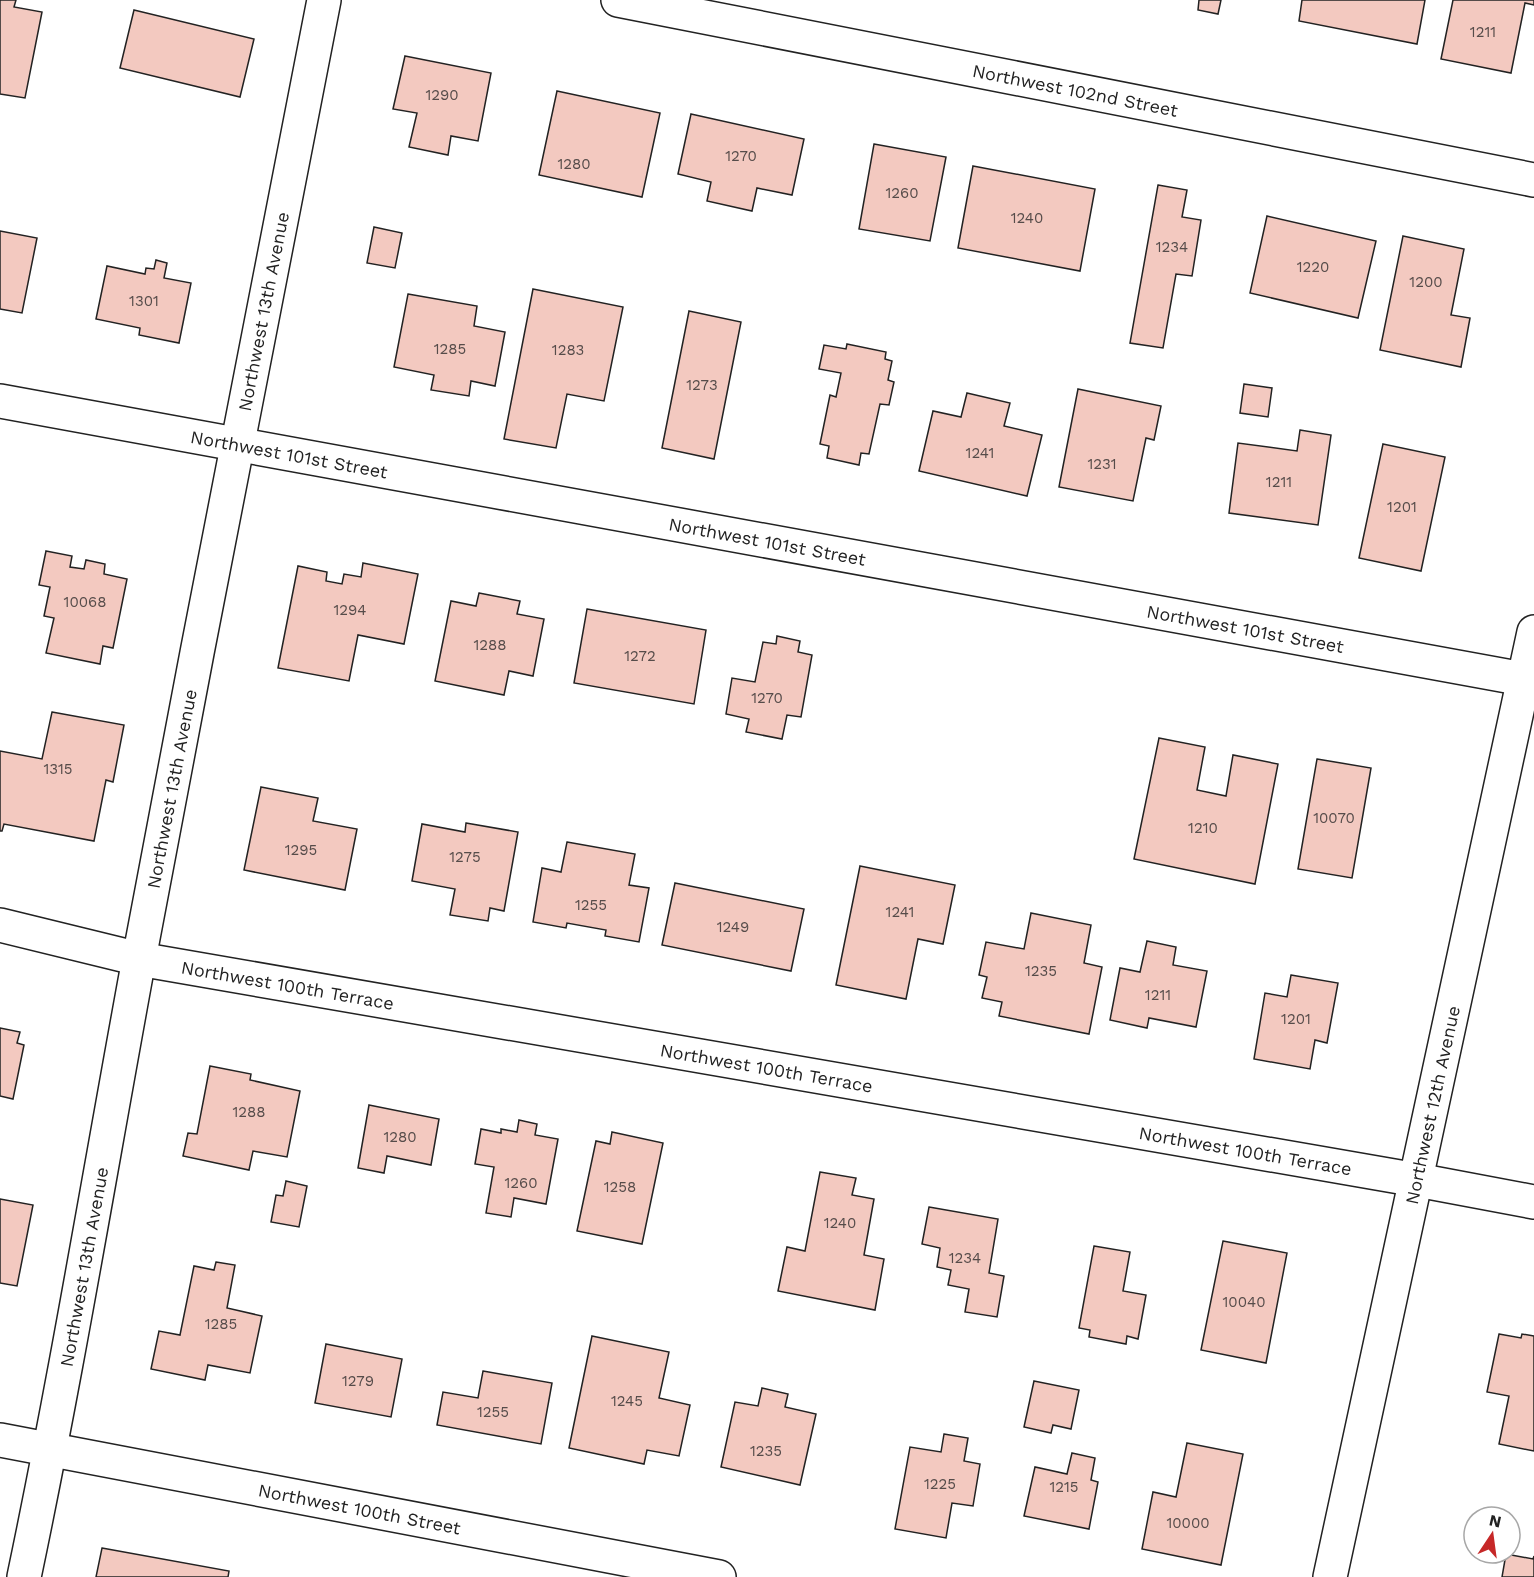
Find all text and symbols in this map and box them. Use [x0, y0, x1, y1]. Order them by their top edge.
house number: 1211 [1470, 23, 1496, 41]
street label: Northwest 102nd Street [971, 59, 1180, 120]
house number: 1290 [425, 86, 459, 104]
house number: 1270 [725, 147, 757, 165]
house number: 1280 [557, 155, 591, 173]
house number: 1260 [885, 184, 919, 202]
house number: 1240 [1011, 209, 1043, 227]
street label: Northwest 13th Avenue [233, 210, 293, 413]
house number: 1234 [1156, 238, 1188, 256]
house number: 1220 [1297, 258, 1329, 276]
house number: 1200 [1409, 273, 1443, 291]
house number: 1301 [129, 292, 159, 310]
house number: 1285 [434, 340, 466, 358]
house number: 1283 [552, 341, 584, 359]
house number: 1273 [686, 376, 718, 394]
street label: Northwest 101st Street [189, 426, 390, 482]
house number: 1241 [966, 444, 994, 462]
house number: 1231 [1087, 455, 1117, 473]
house number: 1211 [1266, 473, 1292, 491]
house number: 1201 [1387, 498, 1417, 516]
street label: Northwest 101st Street [667, 513, 868, 569]
house number: 10068 [64, 593, 106, 611]
street label: Northwest 101st Street [1145, 600, 1346, 657]
house number: 1294 [333, 601, 367, 619]
house number: 1288 [473, 636, 507, 654]
house number: 1272 [624, 647, 656, 665]
street label: Northwest 13th Avenue [142, 687, 200, 890]
house number: 1270 [751, 689, 783, 707]
house number: 1315 [43, 760, 73, 778]
house number: 10070 [1313, 809, 1355, 827]
house number: 1210 [1188, 819, 1218, 837]
house number: 1295 [285, 841, 317, 859]
house number: 1275 [449, 848, 481, 866]
house number: 1255 [575, 896, 607, 914]
house number: 1241 [886, 903, 914, 921]
house number: 1249 [717, 918, 749, 936]
street label: Northwest 100th Terrace [180, 956, 396, 1013]
house number: 1235 [1025, 962, 1057, 980]
house number: 1211 [1145, 986, 1171, 1004]
street label: Northwest 12th Avenue [1400, 1004, 1464, 1206]
house number: 1201 [1281, 1010, 1311, 1028]
street label: Northwest 100th Terrace [659, 1039, 875, 1096]
house number: 1288 [232, 1103, 266, 1121]
street label: Northwest 100th Terrace [1138, 1122, 1353, 1179]
house number: 1280 [383, 1128, 417, 1146]
street label: Northwest 13th Avenue [55, 1165, 112, 1368]
house number: 1260 [504, 1174, 538, 1192]
house number: 1258 [604, 1178, 636, 1196]
house number: 1240 [824, 1214, 856, 1232]
house number: 1234 [949, 1249, 981, 1267]
house number: 10040 [1222, 1293, 1266, 1311]
house number: 1285 [205, 1315, 237, 1333]
house number: 1279 [342, 1372, 374, 1390]
house number: 1245 [611, 1392, 643, 1410]
house number: 1255 [477, 1403, 509, 1421]
house number: 1235 [750, 1442, 782, 1460]
house number: 1225 [924, 1475, 956, 1493]
house number: 1215 [1049, 1478, 1079, 1496]
street label: Northwest 100th Street [257, 1479, 463, 1538]
north arrow [1462, 1505, 1522, 1565]
text: N [1487, 1510, 1503, 1531]
house number: 10000 [1166, 1514, 1210, 1532]

